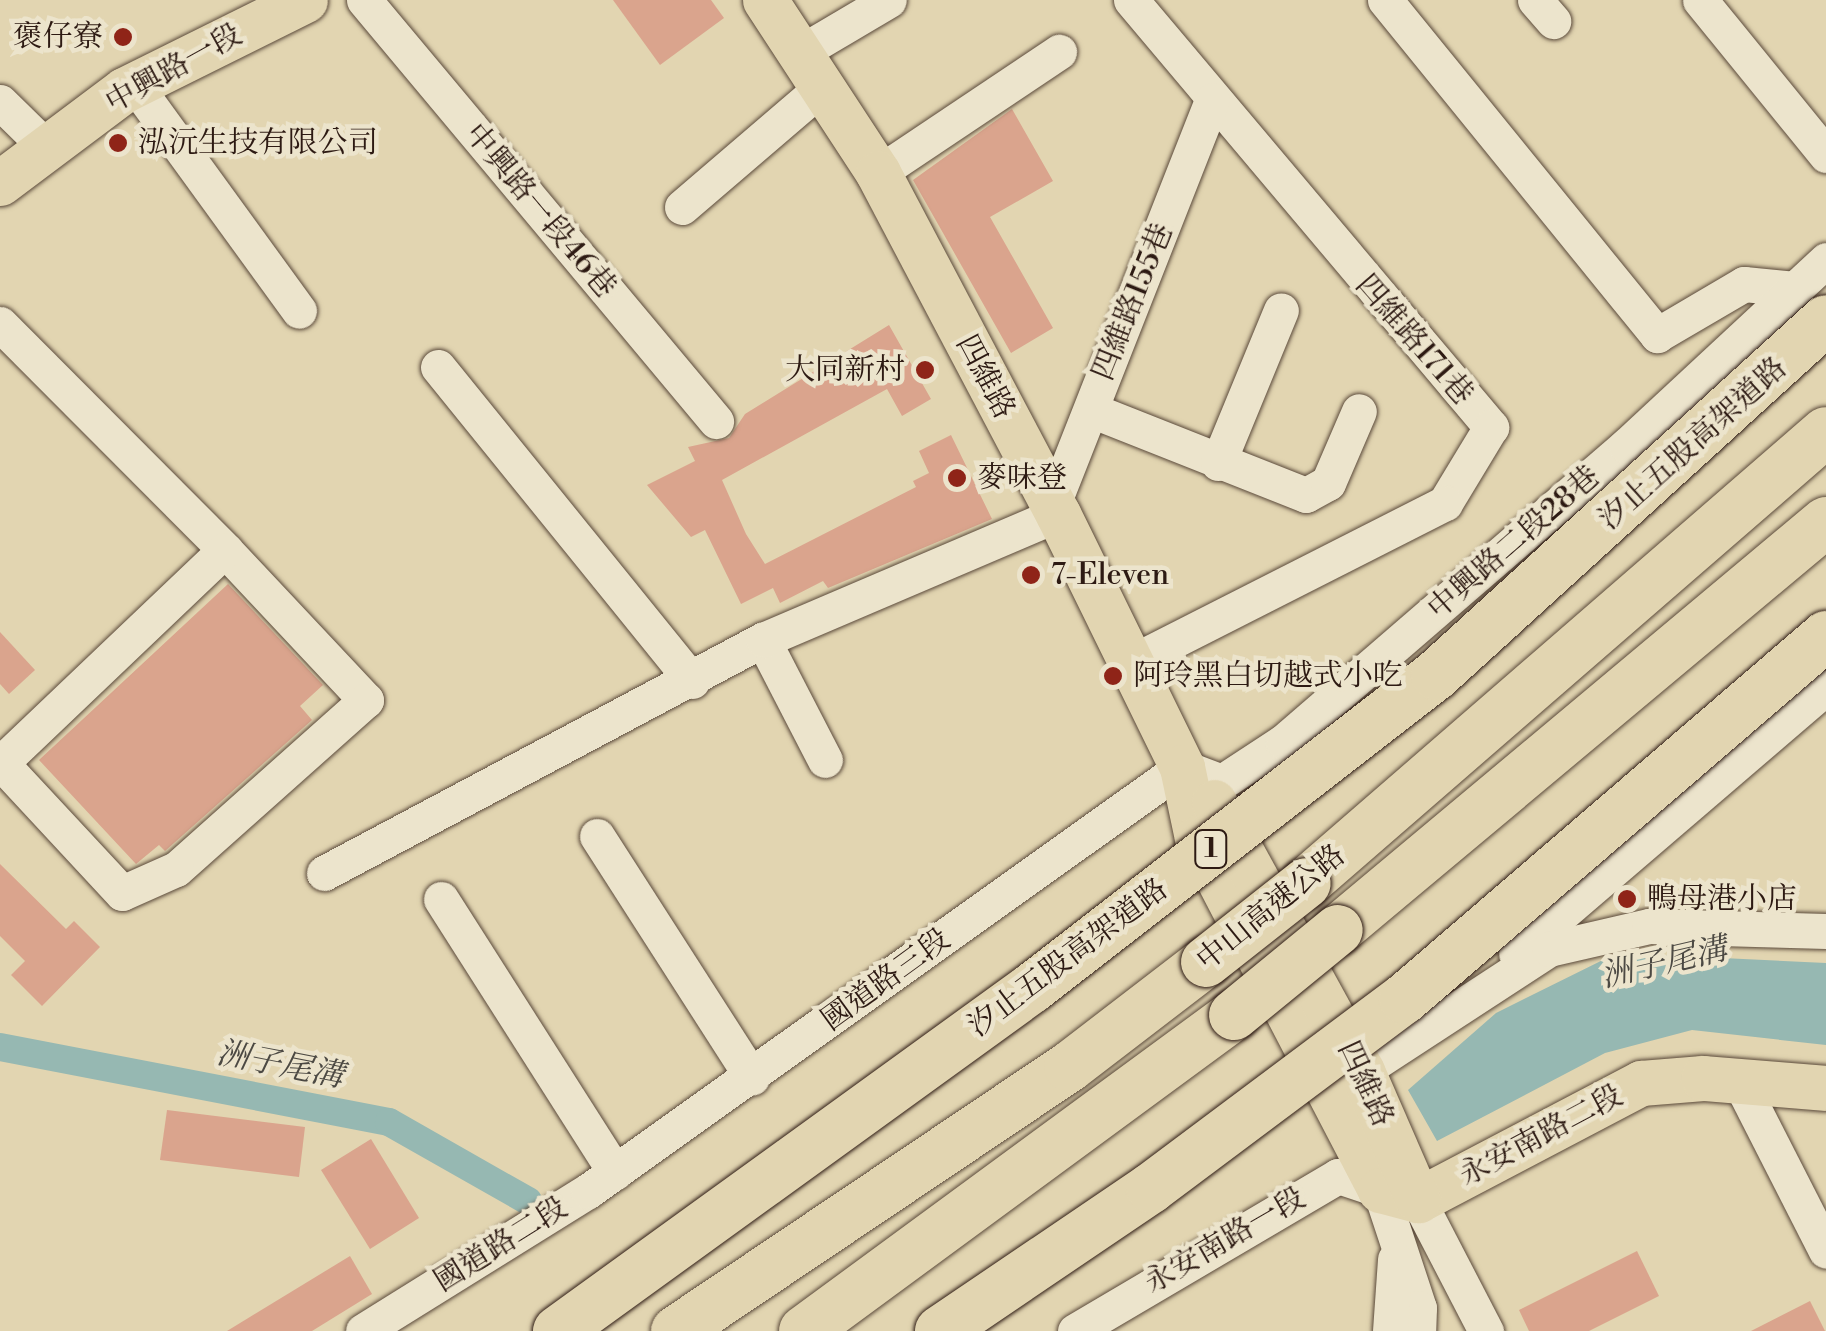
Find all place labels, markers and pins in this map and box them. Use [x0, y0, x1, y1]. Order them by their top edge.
place label: 褒仔寮 [13, 19, 103, 55]
marker: 褒仔寮 [112, 26, 134, 48]
place label: 泓沅生技有限公司 [138, 125, 378, 161]
marker: 泓沅生技有限公司 [107, 132, 129, 154]
place label: 大同新村 [785, 352, 905, 388]
marker: 大同新村 [914, 359, 936, 381]
place label: 麥味登 [977, 460, 1067, 496]
marker: 麥味登 [946, 467, 968, 489]
place label: 7-Eleven [1051, 557, 1169, 593]
marker: 7-Eleven [1020, 564, 1042, 586]
place label: 阿玲黑白切越式小吃 [1133, 658, 1403, 694]
marker: 阿玲黑白切越式小吃 [1102, 665, 1124, 687]
place label: 鴨母港小店 [1647, 881, 1797, 917]
marker: 鴨母港小店 [1616, 888, 1638, 910]

